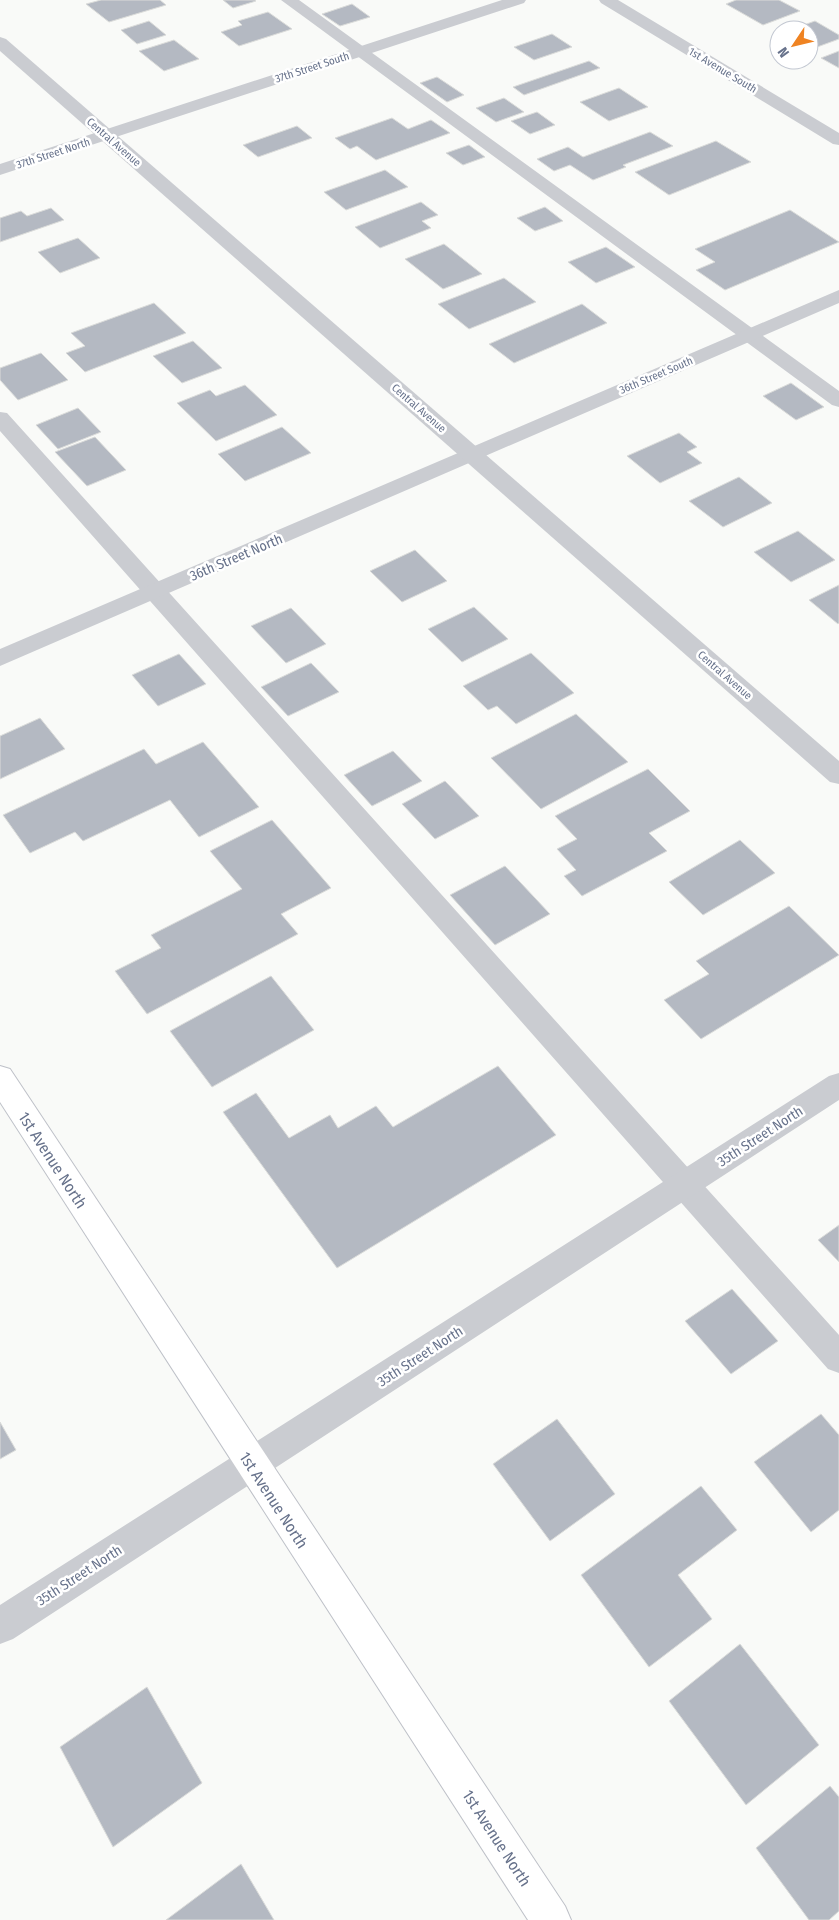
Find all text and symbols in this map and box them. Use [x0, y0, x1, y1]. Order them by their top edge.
north arrow [769, 20, 819, 70]
text: N [774, 44, 793, 60]
street label: 1st Avenue South [686, 45, 759, 96]
street label: 37th Street South [273, 49, 351, 86]
street label: Central Avenue [84, 115, 143, 169]
street label: 37th Street North [15, 135, 92, 172]
street label: 36th Street South [618, 354, 695, 397]
street label: Central Avenue [389, 381, 448, 435]
street label: 36th Street North [187, 530, 285, 585]
street label: Central Avenue [695, 648, 754, 702]
street label: 35th Street North [714, 1103, 806, 1170]
street label: 1st Avenue North [14, 1108, 91, 1212]
street label: 35th Street North [374, 1323, 466, 1390]
street label: 1st Avenue North [235, 1448, 312, 1552]
street label: 35th Street North [33, 1542, 125, 1609]
street label: 1st Avenue North [458, 1786, 535, 1890]

